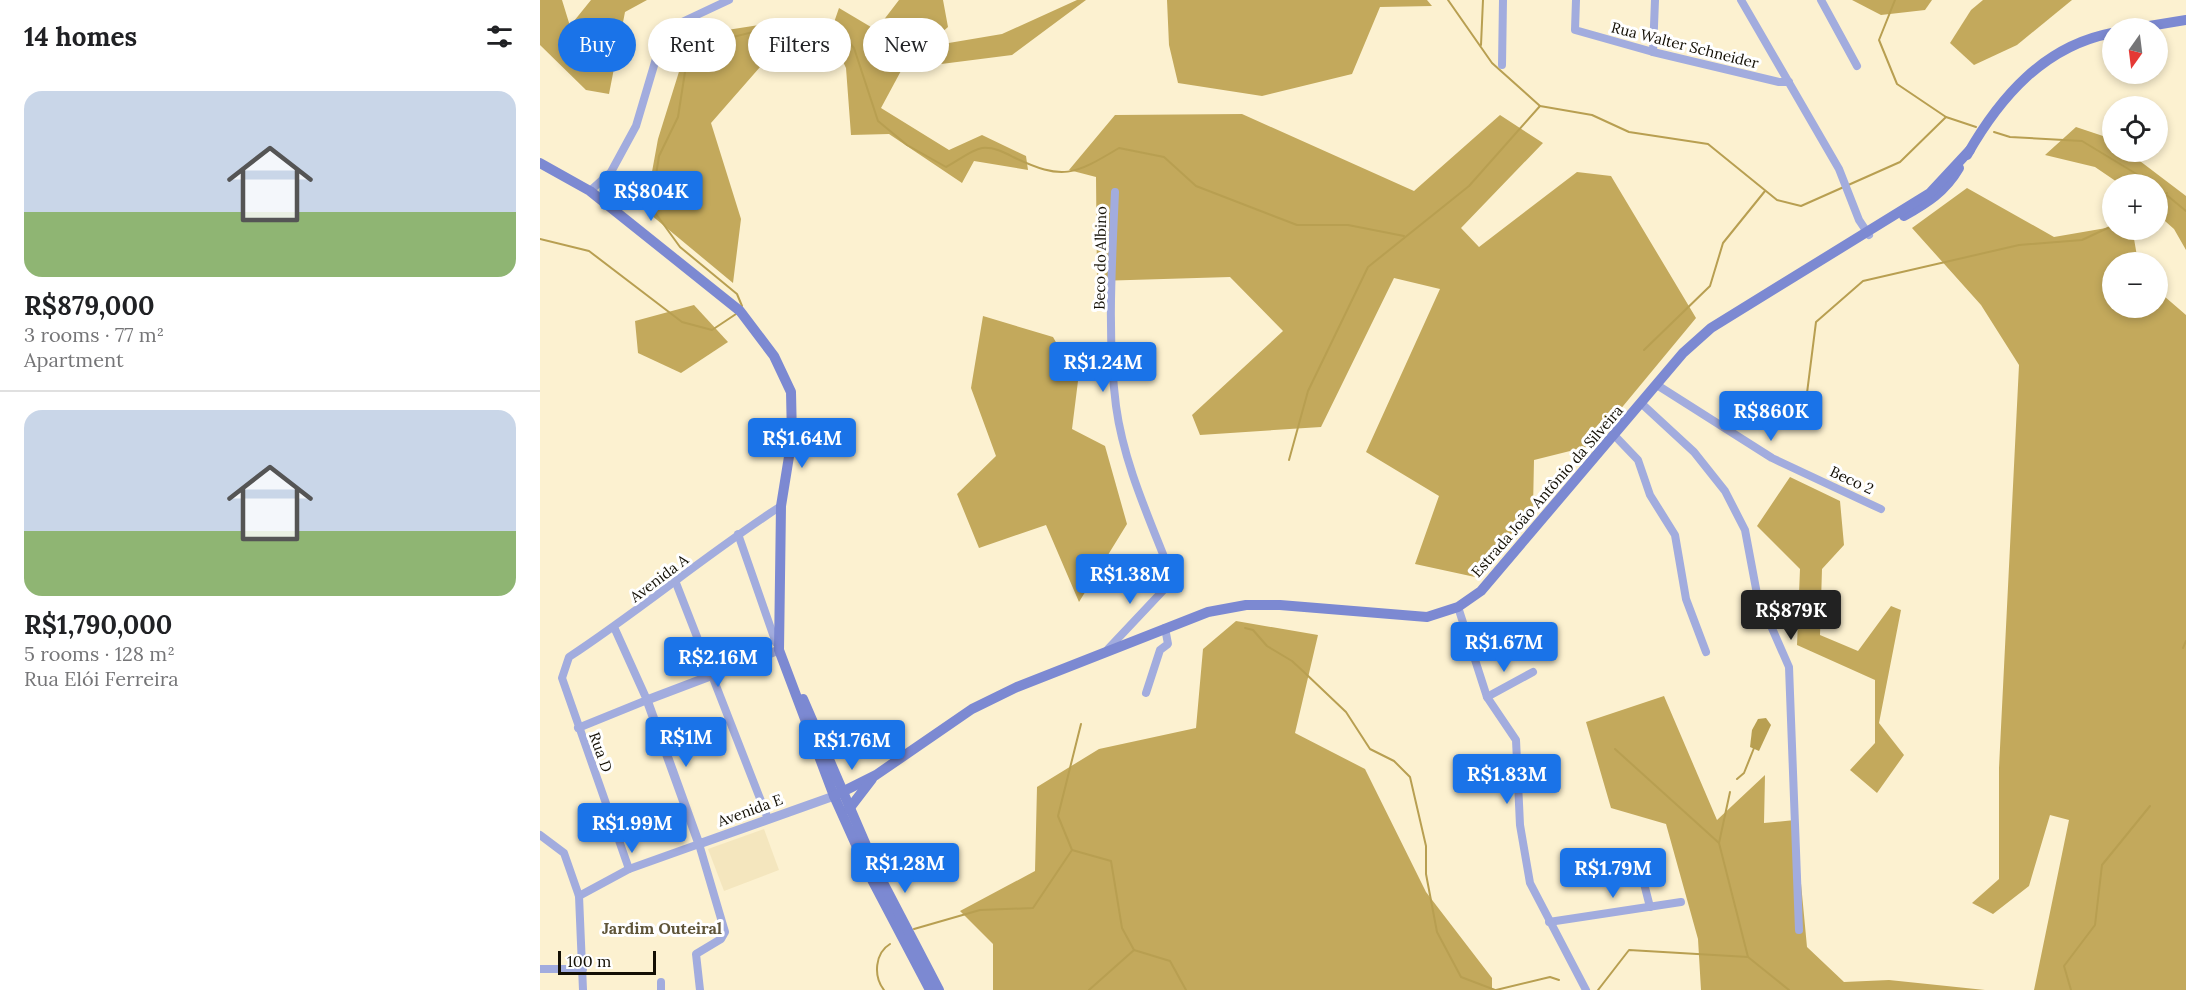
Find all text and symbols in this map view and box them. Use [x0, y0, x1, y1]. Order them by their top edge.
chip: Buy [558, 18, 636, 72]
chip: Rent [648, 18, 736, 72]
chip: Filters [748, 18, 851, 72]
chip: New [863, 18, 949, 72]
street label: Rua Walter Schneider [1609, 18, 1761, 73]
north arrow [2102, 18, 2168, 84]
map controls [2102, 18, 2168, 318]
text: 14 homes [24, 20, 137, 53]
icon: filters [483, 20, 516, 53]
button: locate [2102, 96, 2168, 162]
icon: home [216, 130, 324, 238]
pin: R$804K [602, 171, 700, 222]
button: + [2102, 174, 2168, 240]
text: R$804K [614, 178, 688, 203]
street label: Beco do Albino [1090, 206, 1110, 310]
button: − [2102, 252, 2168, 318]
text: R$879,000 [24, 289, 154, 322]
text: 3 rooms · 77 m² [24, 322, 164, 347]
pin: R$1.24M [1048, 342, 1158, 393]
text: Apartment [24, 347, 124, 372]
text: R$1.24M [1063, 349, 1143, 374]
pin: R$860K [1722, 391, 1820, 442]
text: R$860K [1733, 398, 1809, 423]
street label: Estrada João Antônio da Silveira [1467, 401, 1627, 581]
pin: R$1.64M [747, 418, 857, 469]
text: R$1.64M [762, 425, 842, 450]
icon: home [216, 449, 324, 557]
street label: Beco 2 [1827, 462, 1877, 498]
street label: Avenida A [625, 550, 692, 607]
pin: R$1.38M [1075, 554, 1185, 605]
text: R$1.38M [1090, 561, 1170, 586]
pin: R$879K [1742, 590, 1840, 641]
text: R$879K [1755, 597, 1827, 622]
text: R$1,790,000 [24, 608, 172, 641]
pin: R$1.67M [1449, 622, 1559, 673]
text: R$1.67M [1465, 629, 1543, 654]
pin: R$2.16M [663, 637, 773, 688]
text: 5 rooms · 128 m² [24, 641, 175, 666]
text: R$2.16M [678, 644, 758, 669]
text: Rua Elói Ferreira [24, 666, 179, 691]
pin: R$1M [650, 717, 722, 768]
pin: R$1.76M [797, 720, 907, 771]
text: R$1M [659, 724, 713, 749]
text: R$1.76M [813, 727, 891, 752]
street label: Rua D [585, 729, 617, 775]
pin: R$1.83M [1452, 754, 1562, 805]
text: R$1.83M [1467, 761, 1547, 786]
street label: Avenida E [714, 789, 785, 831]
pin: R$1.99M [577, 803, 687, 854]
text: R$1.99M [592, 810, 672, 835]
pin: R$1.28M [850, 843, 960, 894]
pin: R$1.79M [1558, 848, 1668, 899]
text: R$1.28M [865, 850, 945, 875]
text: R$1.79M [1574, 855, 1652, 880]
district label: Jardim Outeiral [602, 918, 722, 938]
scale bar [558, 948, 656, 976]
text: 100 m [567, 951, 611, 971]

